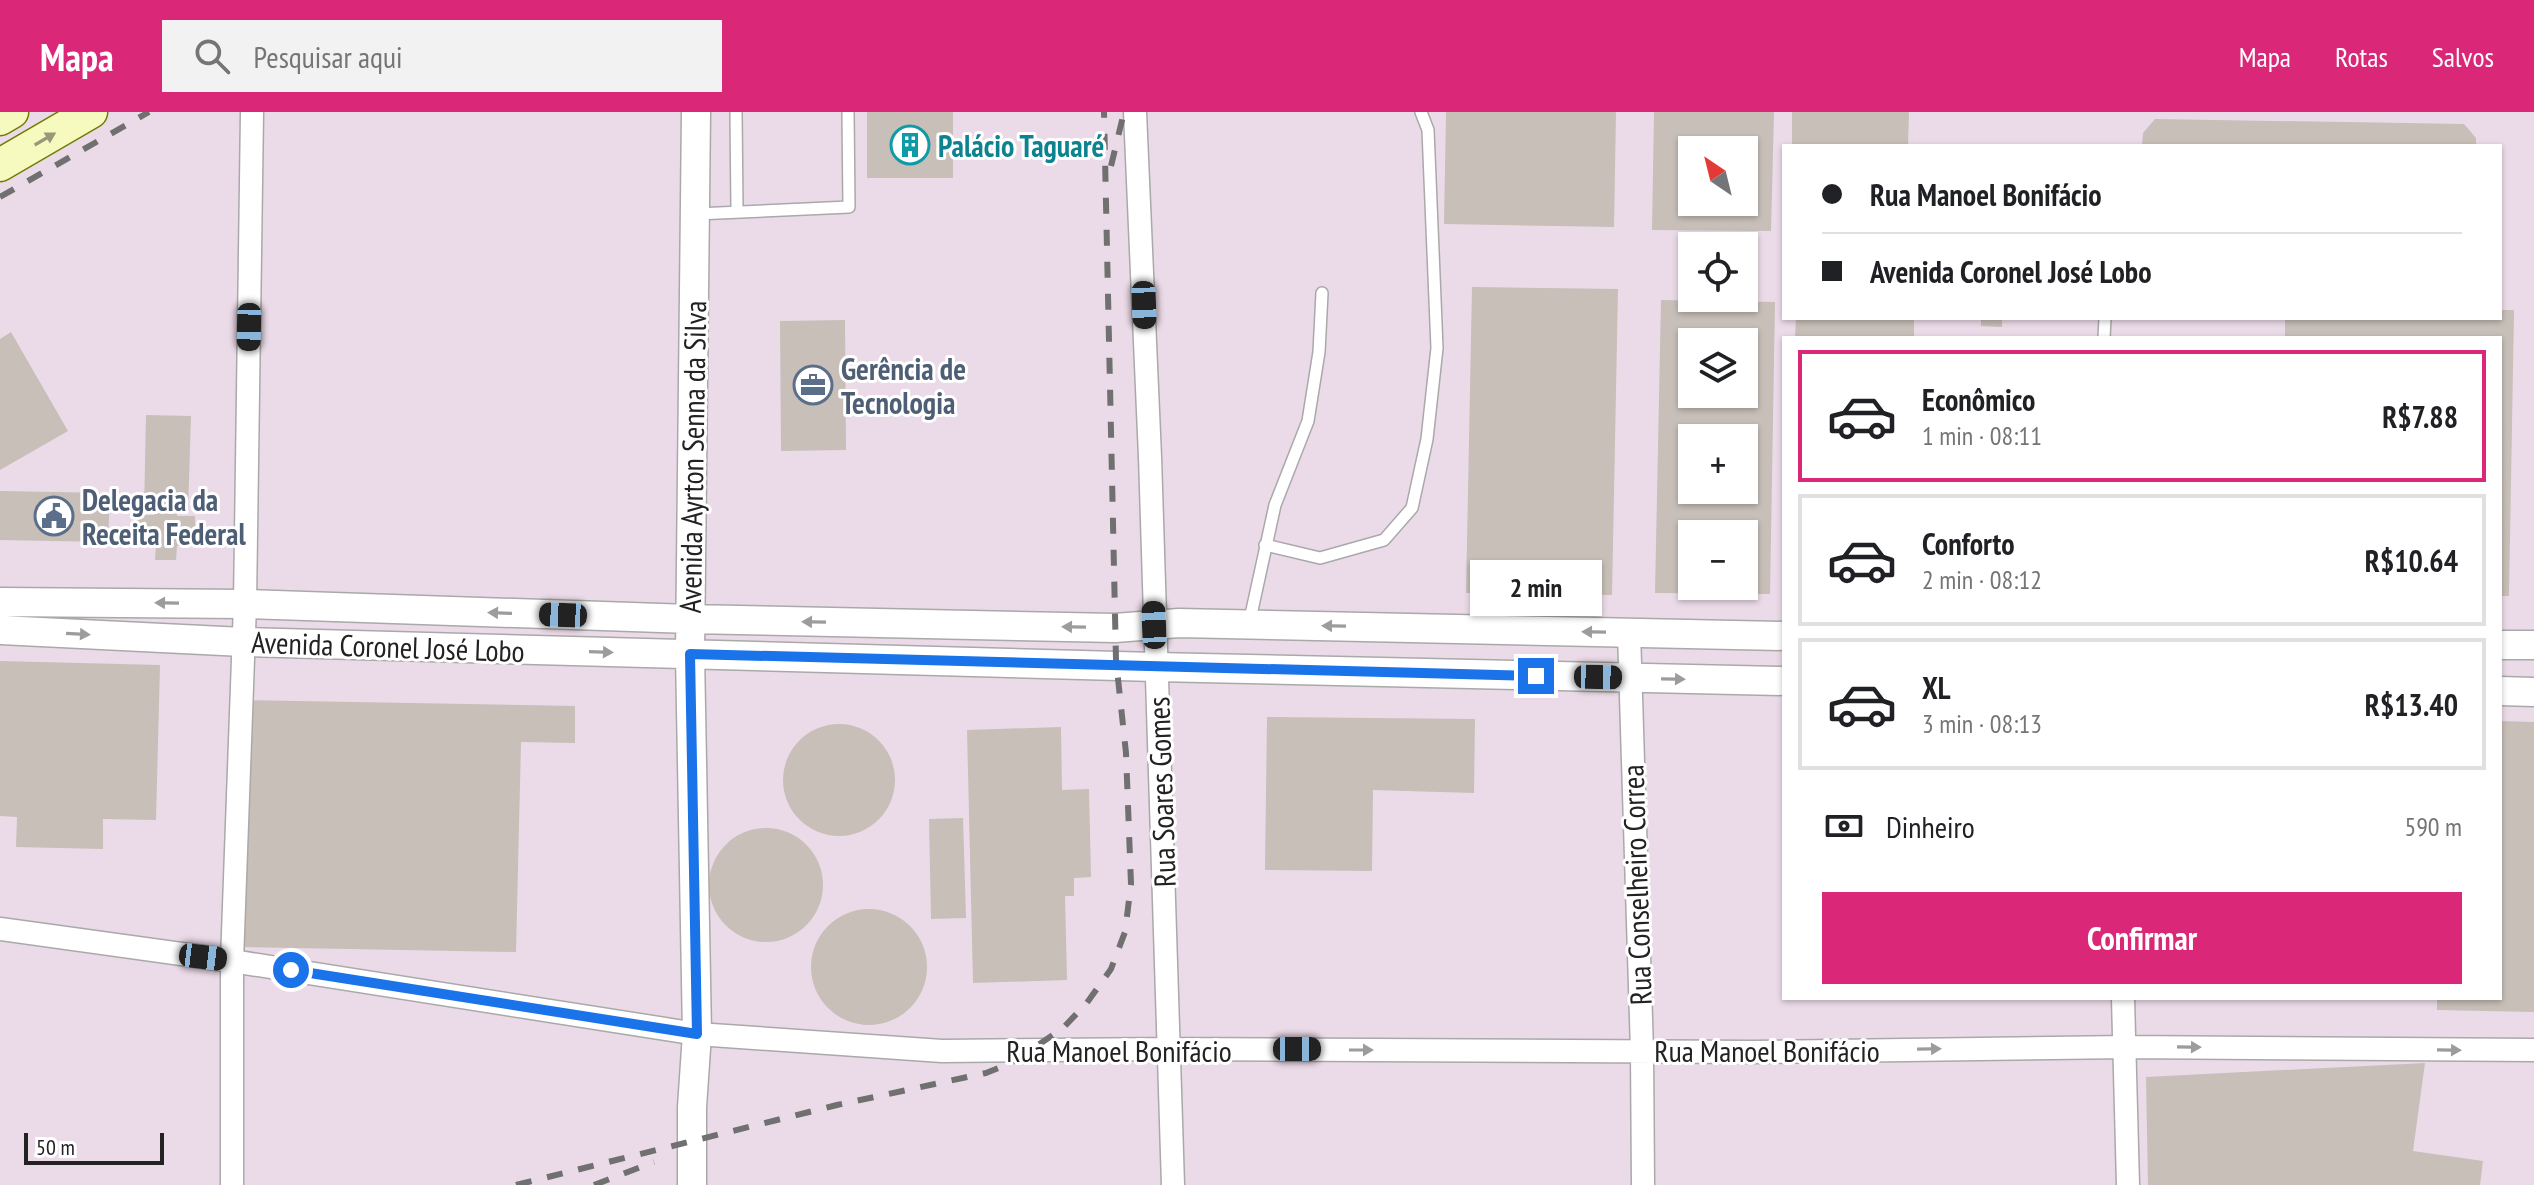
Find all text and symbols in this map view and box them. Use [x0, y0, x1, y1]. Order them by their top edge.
search box [162, 20, 722, 92]
text: Mapa [40, 32, 114, 81]
icon: search [190, 34, 234, 78]
text: Pesquisar aqui [254, 37, 403, 76]
text: Mapa [2239, 38, 2291, 75]
text: Rotas [2335, 38, 2388, 75]
text: Salvos [2432, 38, 2494, 75]
building icon: Palácio Taguaré [889, 124, 931, 166]
place label: Palácio Taguaré [938, 126, 1104, 165]
one-way arrow [34, 132, 57, 146]
north arrow [1678, 136, 1758, 216]
map controls [1678, 136, 1758, 600]
text: Rua Manoel Bonifácio [1870, 175, 2102, 214]
button: locate [1678, 232, 1758, 312]
text: Avenida Coronel José Lobo [1870, 252, 2152, 291]
car [1131, 281, 1157, 329]
street label: Avenida Ayrton Senna da Silva [670, 300, 714, 614]
car [237, 303, 261, 351]
button: layers [1678, 328, 1758, 408]
place label: Gerência de Tecnologia [841, 349, 966, 422]
office icon: Gerência de Tecnologia [792, 364, 834, 406]
icon: car [1826, 380, 1898, 452]
text: Econômico [1922, 380, 2035, 419]
text: R$7.88 [2382, 397, 2458, 436]
text: 1 min · 08:11 [1922, 419, 2042, 452]
button: + [1678, 424, 1758, 504]
place label: Delegacia da Receita Federal [82, 480, 246, 553]
public building icon: Delegacia da Receita Federal [33, 495, 75, 537]
button: − [1678, 520, 1758, 600]
icon: car [1826, 524, 1898, 596]
text: Conforto [1922, 524, 2015, 563]
text: R$10.64 [2365, 541, 2458, 580]
callout: 2 min [1470, 560, 1602, 616]
text: 2 min · 08:12 [1922, 563, 2042, 596]
text: 2 min [1510, 571, 1562, 604]
one-way arrow [154, 597, 179, 609]
car [1141, 601, 1167, 649]
car [539, 602, 587, 628]
one-way arrow [487, 607, 512, 620]
one-way arrow [801, 616, 826, 628]
one-way arrow [1321, 620, 1346, 633]
one-way arrow [1061, 621, 1086, 633]
street label: Avenida Coronel José Lobo [251, 622, 525, 670]
one-way arrow [1581, 625, 1606, 638]
one-way arrow [66, 628, 91, 641]
one-way arrow [589, 646, 614, 658]
route end [1518, 658, 1554, 694]
car [1574, 665, 1622, 689]
icon: car [1826, 668, 1898, 740]
text: XL [1922, 668, 1951, 707]
one-way arrow [1661, 673, 1686, 685]
text: R$13.40 [2365, 685, 2458, 724]
street label: Rua Soares Gomes [1138, 696, 1184, 888]
text: 3 min · 08:13 [1922, 707, 2042, 740]
street label: Rua Conselheiro Correa [1612, 764, 1660, 1006]
icon: cash [1822, 804, 1866, 848]
text: Dinheiro [1886, 807, 1975, 846]
text: 590 m [2404, 810, 2462, 843]
button: Confirmar [1822, 892, 2462, 984]
car [178, 942, 228, 972]
route start [273, 952, 309, 988]
street label: Rua Manoel Bonifácio [1006, 1031, 1232, 1070]
street label: Rua Manoel Bonifácio [1654, 1031, 1880, 1070]
car [1273, 1037, 1321, 1061]
one-way arrow [2177, 1041, 2202, 1053]
one-way arrow [1917, 1043, 1942, 1055]
one-way arrow [2437, 1043, 2462, 1056]
one-way arrow [1349, 1044, 1374, 1056]
scale bar [24, 1129, 164, 1165]
text: 50 m [36, 1133, 75, 1161]

